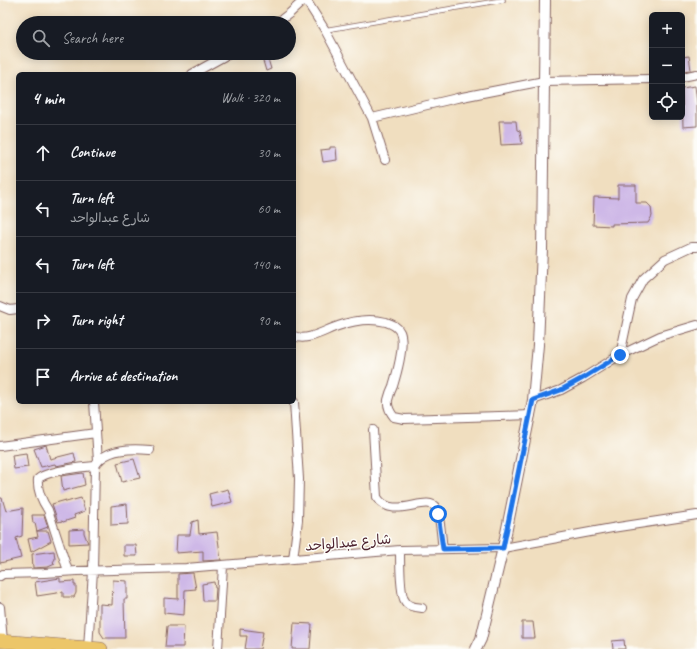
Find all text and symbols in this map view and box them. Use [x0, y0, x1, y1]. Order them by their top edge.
map controls [649, 12, 685, 120]
button: + [649, 12, 685, 48]
search box [16, 16, 296, 60]
icon: search [30, 27, 52, 49]
text: Search here [62, 29, 123, 48]
button: − [649, 48, 685, 84]
button: locate [649, 84, 685, 120]
text: 4 min [32, 88, 65, 109]
text: Walk · 320 m [221, 90, 280, 106]
icon: ahead [32, 142, 54, 164]
text: Continue [70, 143, 115, 162]
text: 30 m [258, 145, 280, 161]
text: Turn left [70, 189, 113, 208]
icon: left [32, 198, 54, 220]
text: 60 m [258, 201, 280, 217]
text: شارع عبدالواحد [70, 210, 150, 226]
icon: left [32, 254, 54, 276]
text: Turn left [70, 255, 113, 274]
text: 140 m [252, 257, 280, 273]
icon: right [32, 310, 54, 332]
text: Turn right [70, 311, 123, 330]
text: 90 m [258, 313, 280, 329]
route end [611, 346, 629, 364]
icon: arrive [32, 366, 54, 388]
text: Arrive at destination [70, 367, 177, 386]
route start [429, 505, 447, 523]
street label: شارع عبدالواحد [304, 530, 392, 556]

